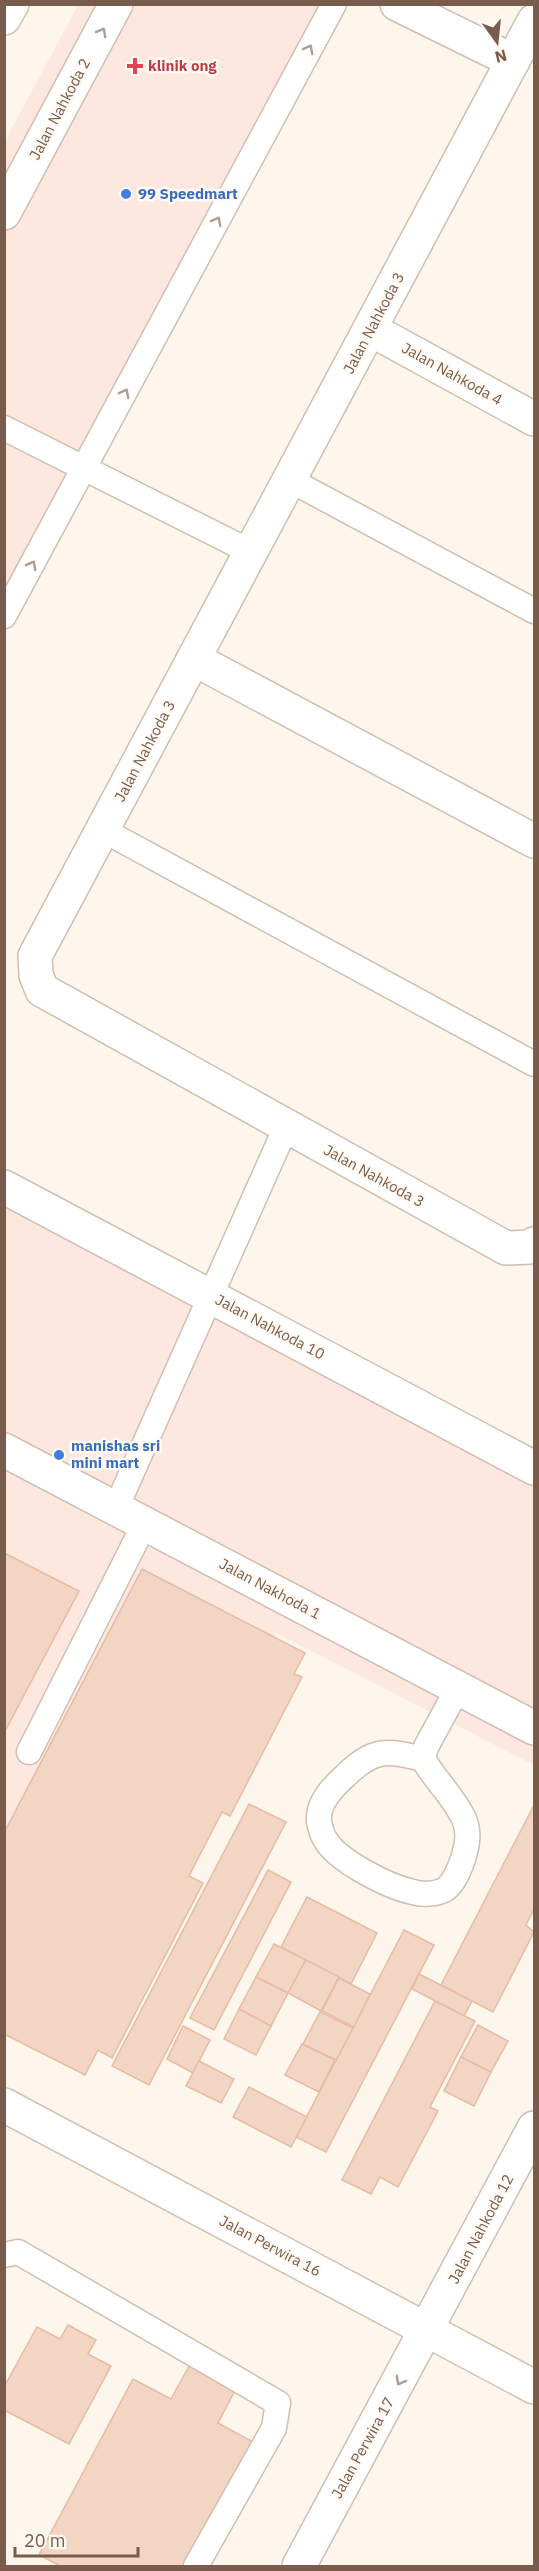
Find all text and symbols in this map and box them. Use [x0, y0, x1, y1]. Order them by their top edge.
north arrow [467, 12, 527, 72]
one-way arrow [95, 27, 106, 38]
one-way arrow [302, 45, 313, 56]
text: N [493, 45, 509, 68]
street label: Jalan Nahkoda 2 [25, 55, 94, 163]
place label: klinik ong [148, 56, 217, 75]
marker: klinik ong [126, 57, 144, 75]
place label: 99 Speedmart [138, 184, 238, 203]
marker: 99 Speedmart [119, 187, 133, 201]
one-way arrow [210, 217, 221, 227]
street label: Jalan Nahkoda 3 [339, 269, 408, 377]
street label: Jalan Nahkoda 4 [399, 338, 506, 409]
one-way arrow [118, 389, 129, 399]
one-way arrow [25, 560, 36, 571]
street label: Jalan Nahkoda 3 [110, 697, 179, 805]
street label: Jalan Nahkoda 3 [321, 1140, 428, 1211]
street label: Jalan Nahkoda 10 [212, 1290, 328, 1363]
place label: manishas sri mini mart [71, 1436, 160, 1472]
marker: manishas sri mini mart [52, 1448, 66, 1462]
street label: Jalan Nakhoda 1 [216, 1554, 324, 1623]
street label: Jalan Nahkoda 12 [444, 2171, 517, 2287]
street label: Jalan Perwira 16 [216, 2211, 324, 2280]
one-way arrow [396, 2375, 407, 2385]
street label: Jalan Perwira 17 [327, 2394, 398, 2502]
scale bar [15, 2520, 138, 2558]
text: 20 m [24, 2529, 66, 2552]

